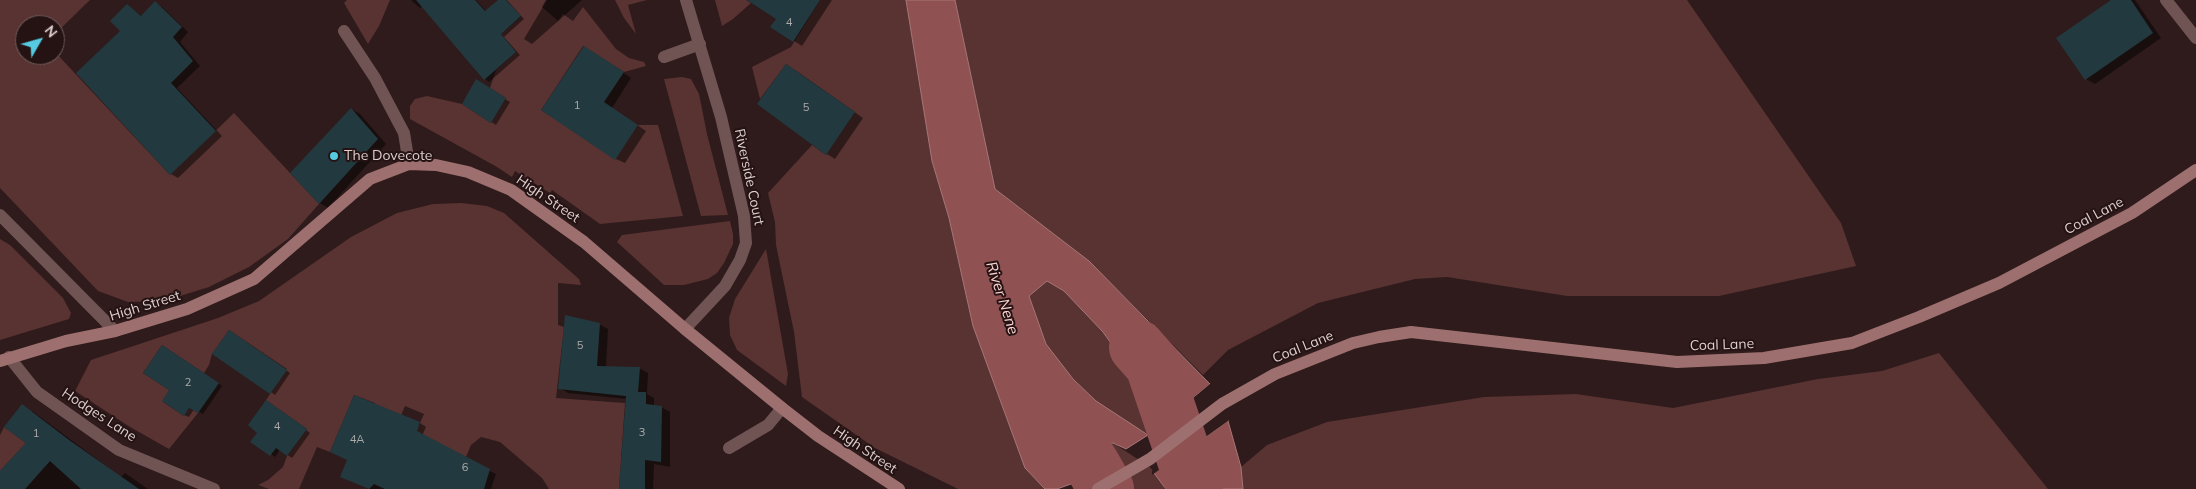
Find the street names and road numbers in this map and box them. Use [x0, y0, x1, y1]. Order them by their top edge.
street label: Riverside Court [731, 127, 767, 227]
street label: High Street [513, 172, 583, 226]
street label: Coal Lane [2062, 193, 2126, 239]
street label: High Street [108, 287, 182, 325]
street label: Coal Lane [1270, 327, 1336, 367]
street label: Coal Lane [1690, 335, 1754, 355]
street label: Hodges Lane [59, 385, 139, 445]
street label: High Street [830, 423, 900, 477]

